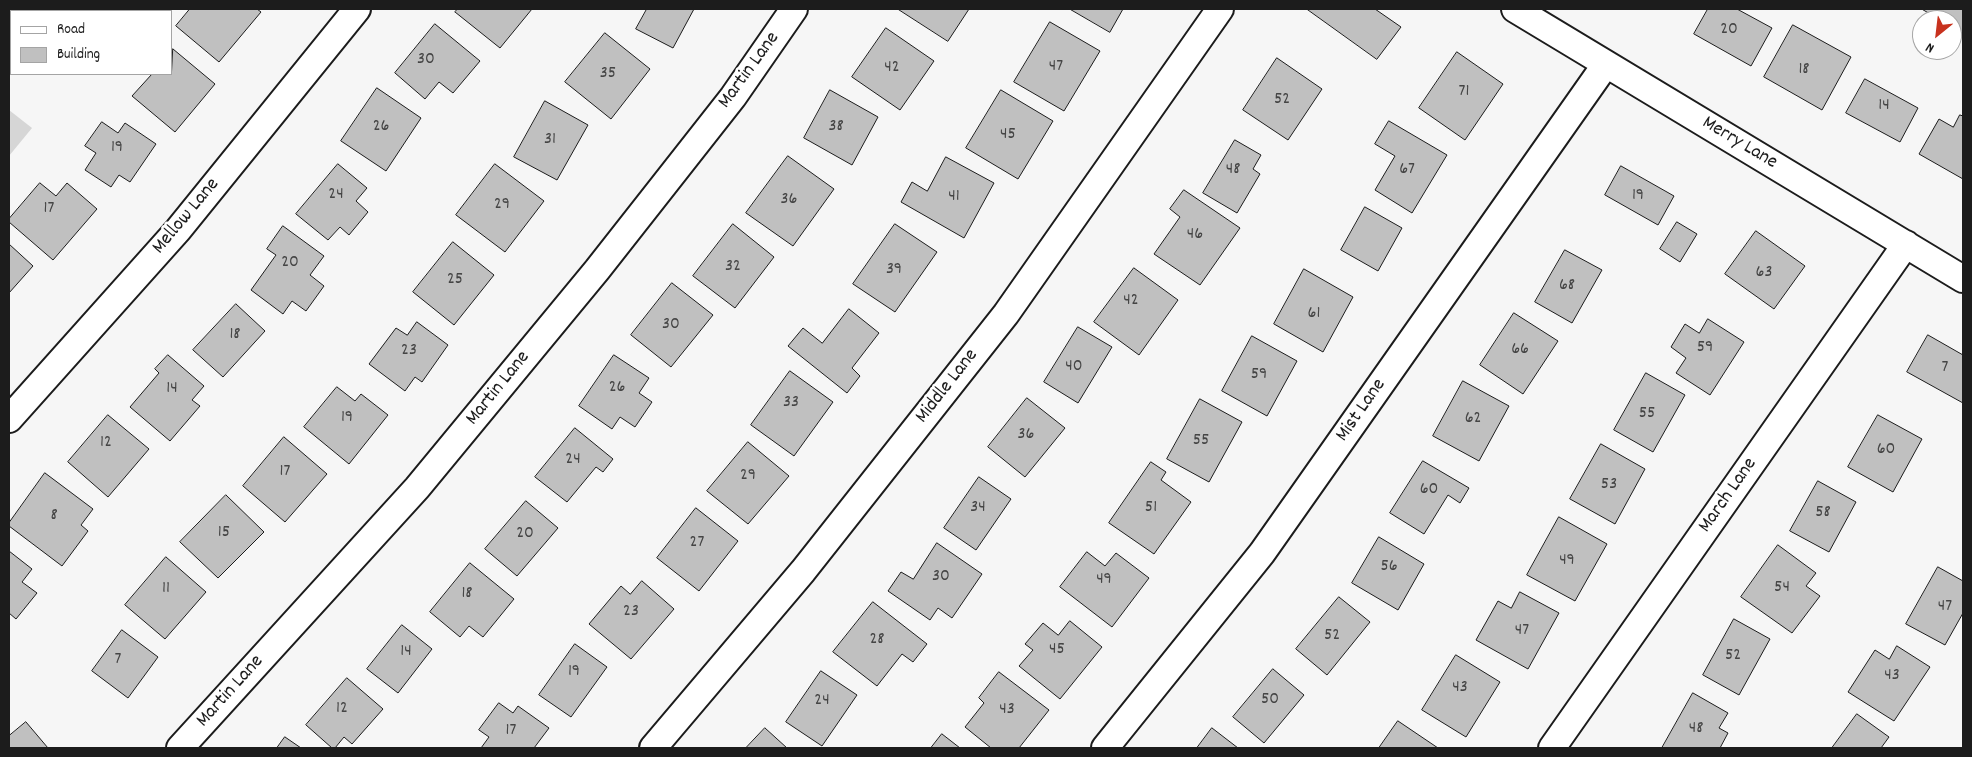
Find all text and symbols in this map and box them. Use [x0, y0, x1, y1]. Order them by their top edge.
legend [10, 10, 172, 75]
north arrow [1912, 10, 1962, 60]
text: Road [57, 19, 85, 41]
house number: 20 [1720, 20, 1738, 42]
street label: Martin Lane [714, 28, 786, 114]
text: N [1922, 37, 1938, 58]
text: Building [57, 44, 100, 66]
house number: 30 [417, 50, 435, 72]
house number: 47 [1049, 57, 1063, 79]
house number: 42 [884, 58, 900, 80]
house number: 18 [1798, 60, 1810, 82]
house number: 35 [600, 64, 616, 86]
house number: 71 [1459, 82, 1469, 104]
house number: 52 [1274, 90, 1290, 112]
house number: 14 [1878, 96, 1890, 118]
street label: Merry Lane [1697, 112, 1781, 176]
house number: 26 [373, 117, 389, 139]
house number: 38 [828, 117, 844, 139]
house number: 45 [1000, 125, 1016, 147]
house number: 31 [544, 130, 556, 152]
house number: 19 [111, 138, 123, 160]
house number: 48 [1226, 160, 1240, 182]
house number: 67 [1399, 160, 1415, 182]
street label: Mellow Lane [148, 174, 226, 260]
house number: 24 [328, 185, 344, 207]
house number: 19 [1632, 186, 1644, 208]
house number: 41 [948, 187, 960, 209]
house number: 36 [781, 190, 797, 212]
house number: 29 [494, 195, 510, 217]
house number: 17 [44, 199, 54, 221]
house number: 46 [1187, 225, 1203, 247]
house number: 20 [281, 253, 299, 275]
house number: 32 [725, 257, 741, 279]
house number: 39 [886, 260, 902, 282]
house number: 63 [1756, 263, 1772, 285]
house number: 25 [447, 270, 463, 292]
house number: 68 [1559, 276, 1575, 298]
house number: 42 [1123, 291, 1139, 313]
house number: 61 [1308, 304, 1320, 326]
house number: 30 [662, 315, 680, 337]
house number: 18 [229, 325, 241, 347]
house number: 59 [1697, 338, 1713, 360]
house number: 66 [1511, 340, 1529, 362]
house number: 23 [401, 341, 417, 363]
street label: Middle Lane [911, 345, 985, 429]
street label: Martin Lane [462, 347, 536, 431]
house number: 40 [1065, 357, 1083, 379]
house number: 7 [1942, 358, 1948, 380]
house number: 59 [1251, 365, 1267, 387]
street label: Mist Lane [1332, 375, 1392, 447]
house number: 26 [609, 378, 625, 400]
house number: 14 [166, 379, 178, 401]
house number: 33 [783, 393, 799, 415]
house number: 55 [1639, 404, 1655, 426]
house number: 19 [341, 408, 353, 430]
house number: 62 [1465, 409, 1481, 431]
house number: 36 [1018, 425, 1034, 447]
house number: 55 [1193, 431, 1209, 453]
house number: 12 [100, 433, 112, 455]
house number: 60 [1877, 440, 1895, 462]
house number: 24 [565, 450, 581, 472]
street label: March Lane [1695, 454, 1763, 538]
house number: 17 [280, 462, 290, 484]
house number: 29 [740, 466, 756, 488]
house number: 53 [1601, 475, 1617, 497]
house number: 60 [1420, 480, 1438, 502]
house number: 34 [970, 498, 986, 520]
house number: 51 [1145, 498, 1157, 520]
house number: 58 [1815, 503, 1831, 525]
house number: 8 [50, 506, 58, 528]
house number: 15 [218, 523, 230, 545]
house number: 20 [516, 524, 534, 546]
house number: 27 [690, 533, 704, 555]
house number: 49 [1559, 551, 1575, 573]
house number: 56 [1380, 557, 1398, 579]
house number: 30 [932, 567, 950, 589]
house number: 49 [1096, 570, 1112, 592]
house number: 54 [1774, 578, 1790, 600]
house number: 11 [162, 579, 170, 601]
house number: 18 [461, 584, 473, 606]
house number: 47 [1938, 597, 1952, 619]
house number: 23 [623, 602, 639, 624]
house number: 47 [1515, 621, 1529, 643]
house number: 52 [1324, 626, 1340, 648]
house number: 28 [869, 630, 885, 652]
house number: 45 [1049, 640, 1065, 662]
house number: 14 [400, 642, 412, 664]
house number: 52 [1725, 646, 1741, 668]
house number: 7 [115, 650, 121, 672]
street label: Martin Lane [192, 651, 270, 733]
house number: 19 [568, 662, 580, 684]
house number: 43 [1884, 666, 1900, 688]
house number: 43 [1452, 678, 1468, 700]
house number: 50 [1261, 690, 1279, 712]
house number: 24 [814, 691, 830, 713]
house number: 12 [336, 699, 348, 721]
house number: 43 [999, 700, 1015, 722]
house number: 48 [1689, 719, 1703, 741]
house number: 17 [506, 721, 516, 743]

